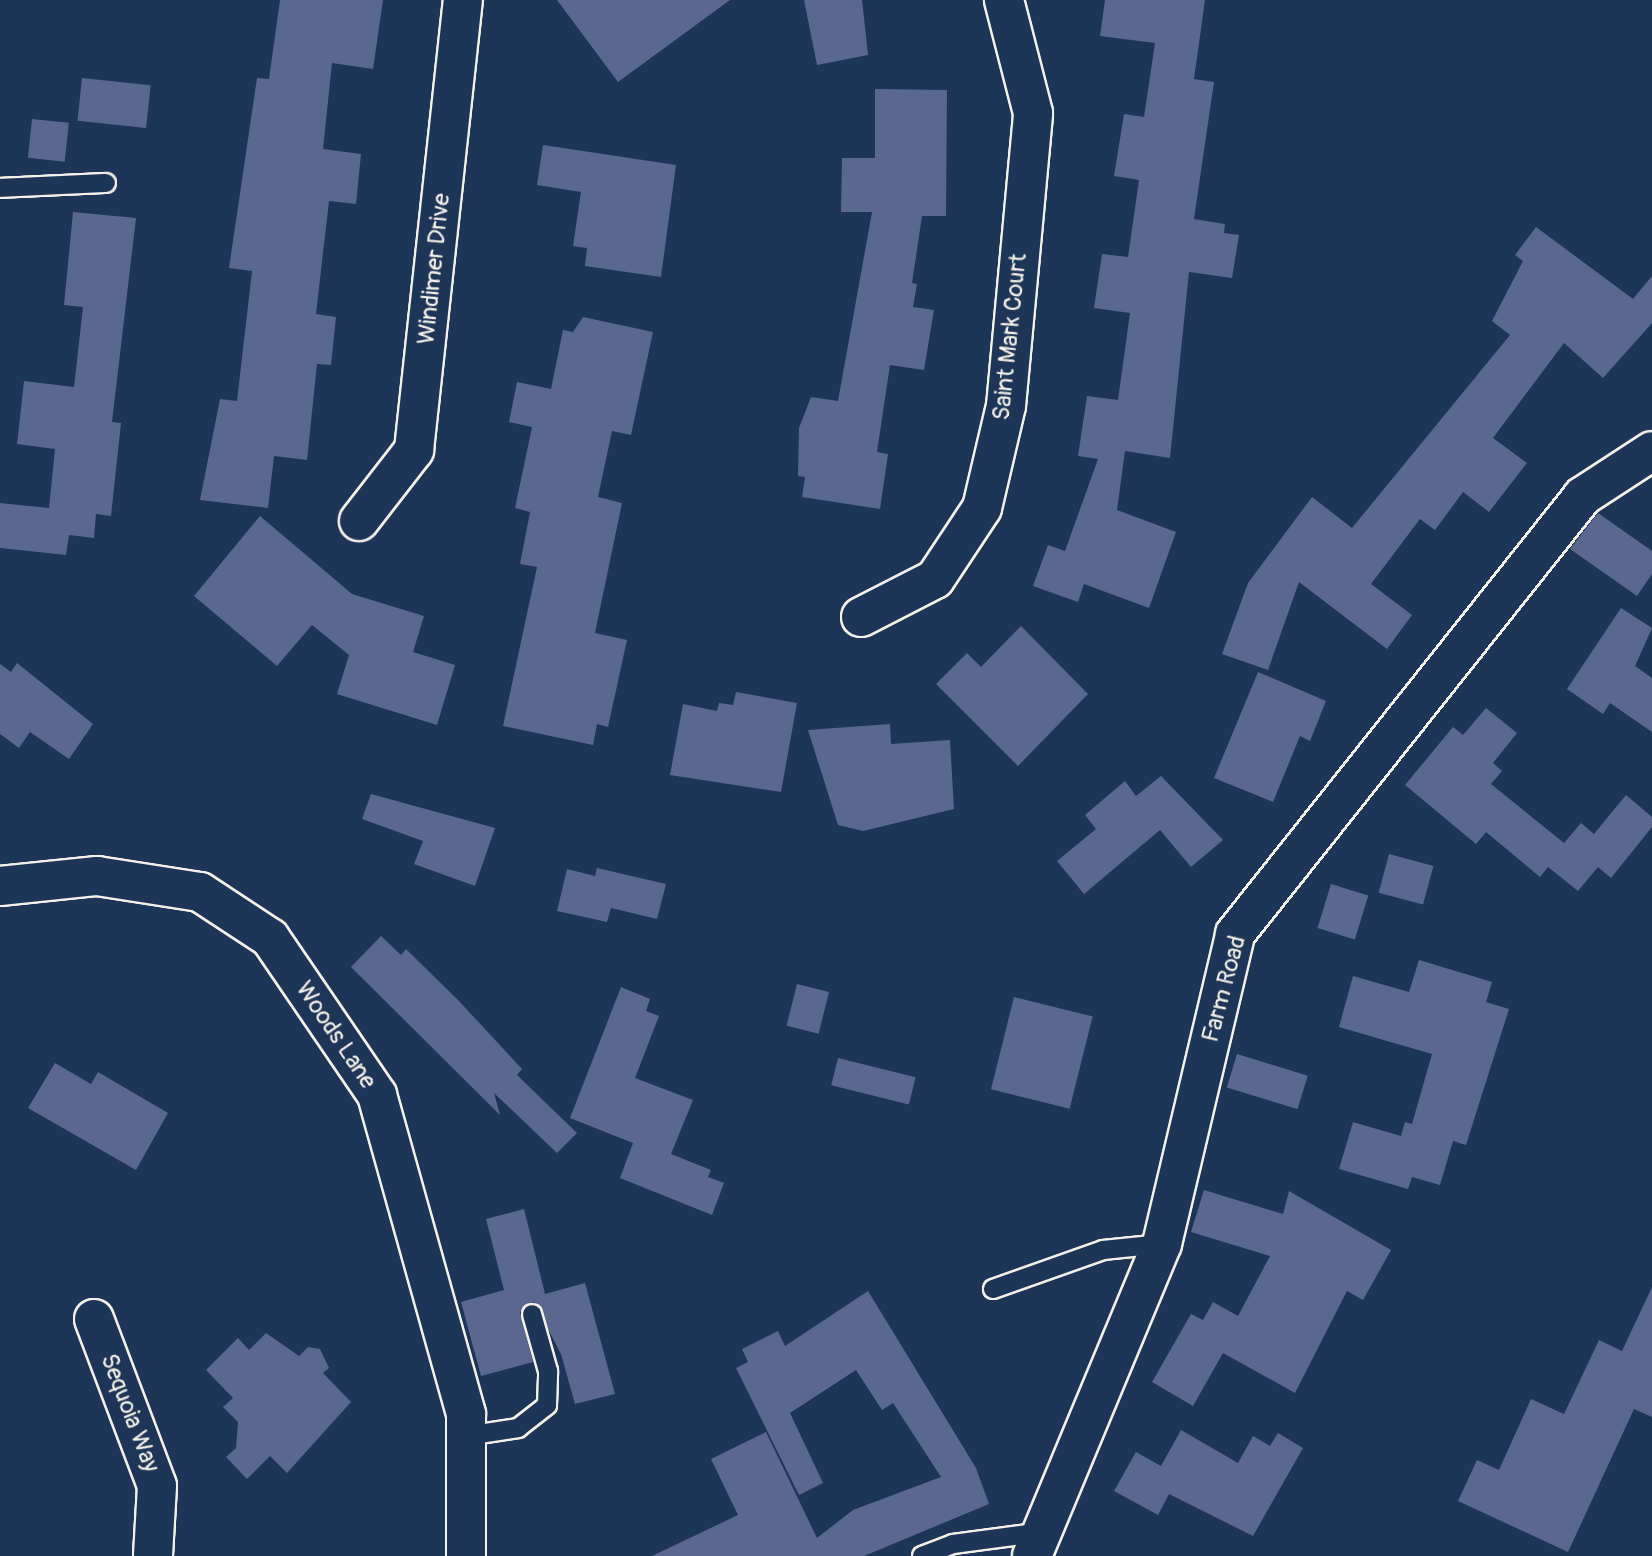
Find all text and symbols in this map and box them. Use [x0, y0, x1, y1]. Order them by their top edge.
street label: Windimer Drive [412, 192, 456, 346]
street label: Saint Mark Court [987, 252, 1033, 422]
street label: Farm Road [1196, 933, 1252, 1045]
street label: Woods Lane [290, 976, 382, 1094]
street label: Sequoia Way [94, 1350, 166, 1476]

